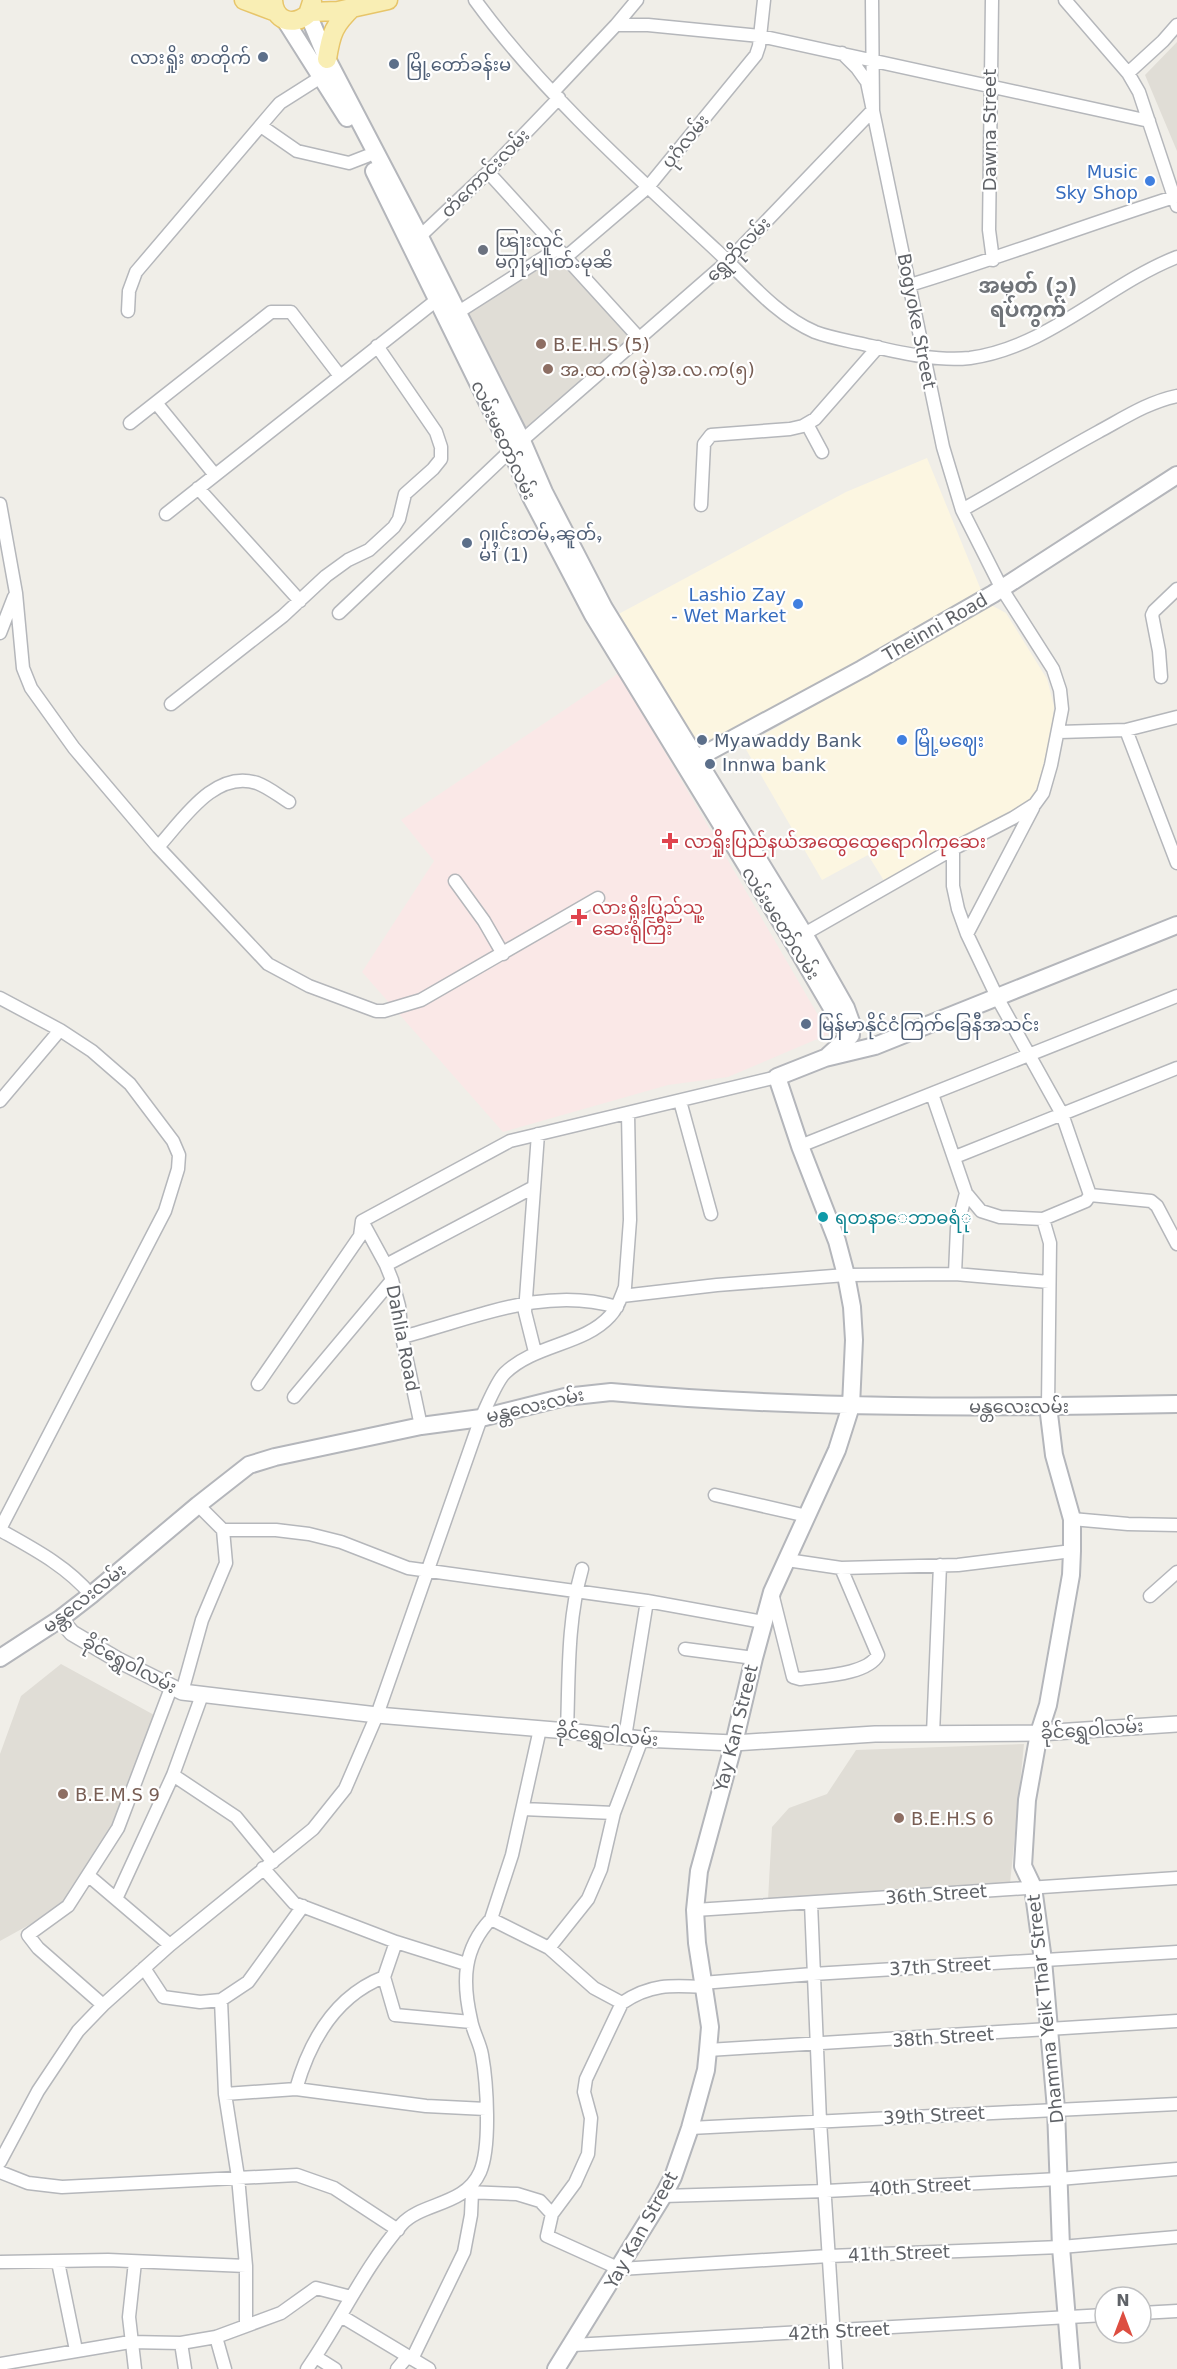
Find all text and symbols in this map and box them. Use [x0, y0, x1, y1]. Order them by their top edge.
place label: လားရှိုး စာတိုက် [130, 44, 251, 73]
marker: လားရှိုး စာတိုက် [256, 50, 270, 64]
place label: မြို့တော်ခန်းမ [406, 51, 511, 80]
marker: မြို့တော်ခန်းမ [387, 57, 401, 71]
street label: Dawna Street [979, 69, 1000, 191]
street label: ပုဂံလမ်း [656, 109, 717, 175]
street label: တံကောင်းလမ်း [435, 123, 534, 222]
place label: Music Sky Shop [1055, 161, 1138, 203]
marker: Music Sky Shop [1143, 174, 1157, 188]
street label: ရွှေဘိုလမ်း [699, 210, 778, 289]
place label: ၽြႃးလူင် မႁႃႇမျၢတ်ႉမုၼိ [495, 228, 613, 277]
marker: ၽြႃးလူင် မႁႃႇမျၢတ်ႉမုၼိ [476, 243, 490, 257]
street label: Bogyoke Street [894, 251, 940, 391]
district label: အမှတ် (၃) ရပ်ကွက် [979, 270, 1077, 327]
place label: B.E.H.S (5) [553, 334, 650, 355]
marker: B.E.H.S (5) [534, 337, 548, 351]
place label: အ.ထ.က(ခွဲ)အ.လ.က(၅) [560, 359, 755, 385]
marker: အ.ထ.က(ခွဲ)အ.လ.က(၅) [541, 362, 555, 376]
street label: လမ်းမတော်လမ်း [467, 376, 543, 503]
place label: ႁူင်းတမ်ႇၼူတ်ႇ မၢႆ (1) [479, 521, 602, 565]
marker: ႁူင်းတမ်ႇၼူတ်ႇ မၢႆ (1) [460, 536, 474, 550]
place label: Lashio Zay - Wet Market [671, 584, 786, 626]
street label: Theinni Road [878, 589, 991, 666]
marker: Lashio Zay - Wet Market [791, 597, 805, 611]
place label: မြို့မဈေး [914, 727, 984, 756]
place label: Myawaddy Bank [714, 730, 862, 751]
marker: Myawaddy Bank [695, 733, 709, 747]
marker: မြို့မဈေး [895, 733, 909, 747]
place label: Innwa bank [722, 754, 826, 775]
marker: Innwa bank [703, 757, 717, 771]
place label: လာရှိုးပြည်နယ်အထွေထွေရောဂါကုဆေး [684, 828, 986, 857]
marker: လာရှိုးပြည်နယ်အထွေထွေရောဂါကုဆေး [661, 832, 679, 850]
street label: လမ်းမတော်လမ်း [738, 862, 826, 983]
place label: လားရှိုးပြည်သူ့ ဆေးရုံကြီး [592, 894, 705, 944]
marker: လားရှိုးပြည်သူ့ ဆေးရုံကြီး [570, 908, 588, 926]
place label: မြန်မာနိုင်ငံကြက်ခြေနီအသင်း [818, 1011, 1039, 1040]
marker: မြန်မာနိုင်ငံကြက်ခြေနီအသင်း [799, 1017, 813, 1031]
place label: ရတနာေဘာဓရံု [835, 1207, 972, 1233]
marker: ရတနာေဘာဓရံု [816, 1210, 830, 1224]
street label: Dahlia Road [382, 1283, 424, 1393]
street label: မန္တလေးလမ်း [484, 1382, 587, 1431]
street label: မန္တလေးလမ်း [969, 1394, 1069, 1422]
street label: မန္တလေးလမ်း [37, 1557, 133, 1641]
street label: ခိုင်ရွှေဝါလမ်း [77, 1628, 182, 1702]
street label: Yay Kan Street [710, 1662, 762, 1795]
street label: ခိုင်ရွှေဝါလမ်း [1040, 1712, 1144, 1748]
street label: ခိုင်ရွှေဝါလမ်း [554, 1717, 659, 1755]
place label: B.E.M.S 9 [75, 1784, 160, 1805]
marker: B.E.M.S 9 [56, 1787, 70, 1801]
place label: B.E.H.S 6 [911, 1808, 994, 1829]
marker: B.E.H.S 6 [892, 1811, 906, 1825]
street label: 36th Street [884, 1880, 988, 1908]
street label: Dhamma Yeik Thar Street [1023, 1893, 1067, 2125]
street label: 37th Street [889, 1953, 991, 1979]
street label: 38th Street [891, 2023, 995, 2051]
street label: 39th Street [883, 2102, 985, 2128]
street label: Yay Kan Street [600, 2168, 682, 2293]
street label: 40th Street [869, 2173, 971, 2199]
street label: 41th Street [848, 2241, 950, 2265]
north arrow [1093, 2285, 1153, 2345]
text: N [1116, 2291, 1130, 2310]
street label: 42th Street [788, 2318, 890, 2344]

